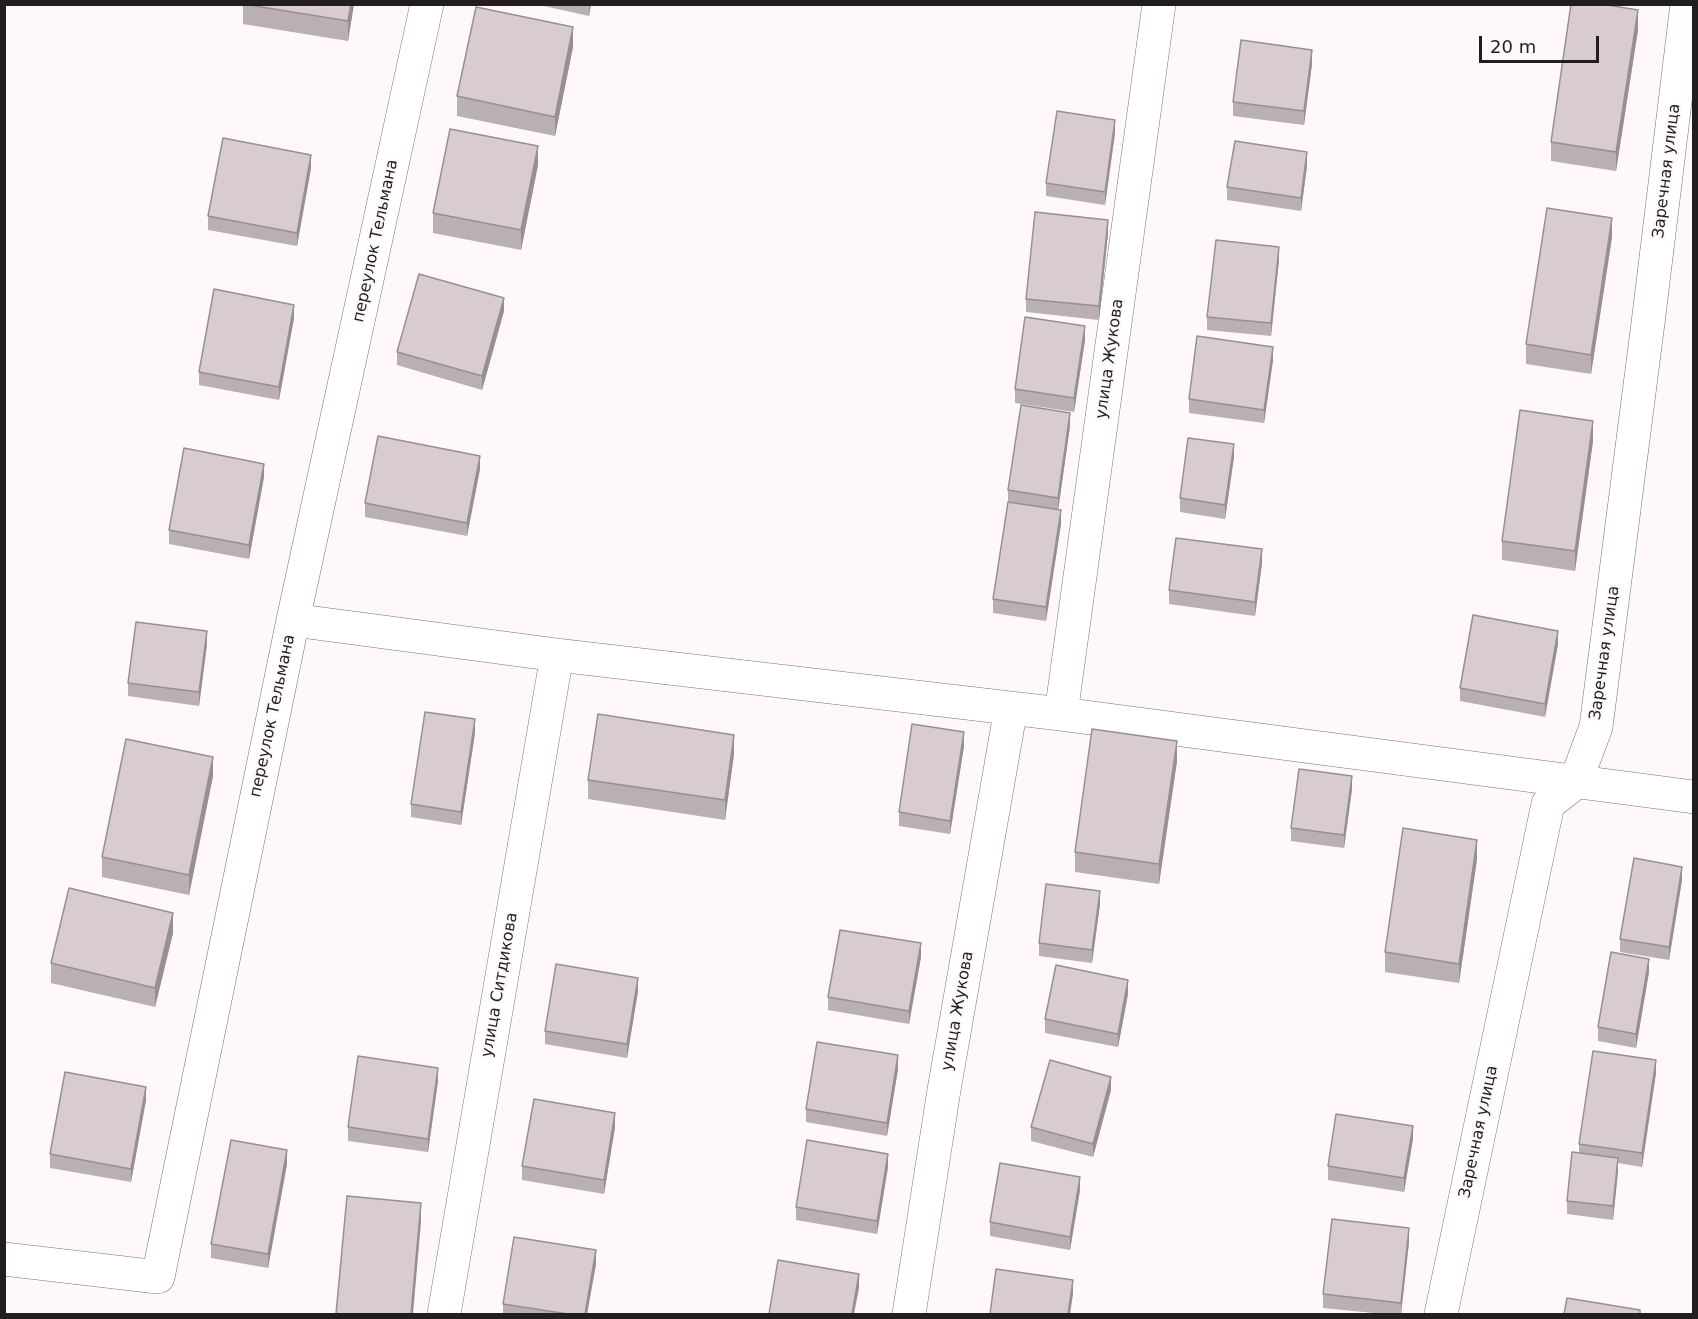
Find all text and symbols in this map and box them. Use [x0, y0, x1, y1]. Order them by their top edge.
scale bar [1482, 24, 1602, 62]
text: 20 m [1490, 36, 1536, 57]
street label: Заречная улица [1649, 103, 1685, 239]
street label: переулок Тельмана [349, 158, 403, 324]
street label: улица Жукова [1092, 298, 1128, 420]
street label: Заречная улица [1586, 585, 1624, 721]
street label: переулок Тельмана [246, 633, 300, 799]
street label: улица Ситдикова [478, 911, 522, 1059]
street label: улица Жукова [938, 950, 978, 1072]
street label: Заречная улица [1456, 1064, 1502, 1200]

